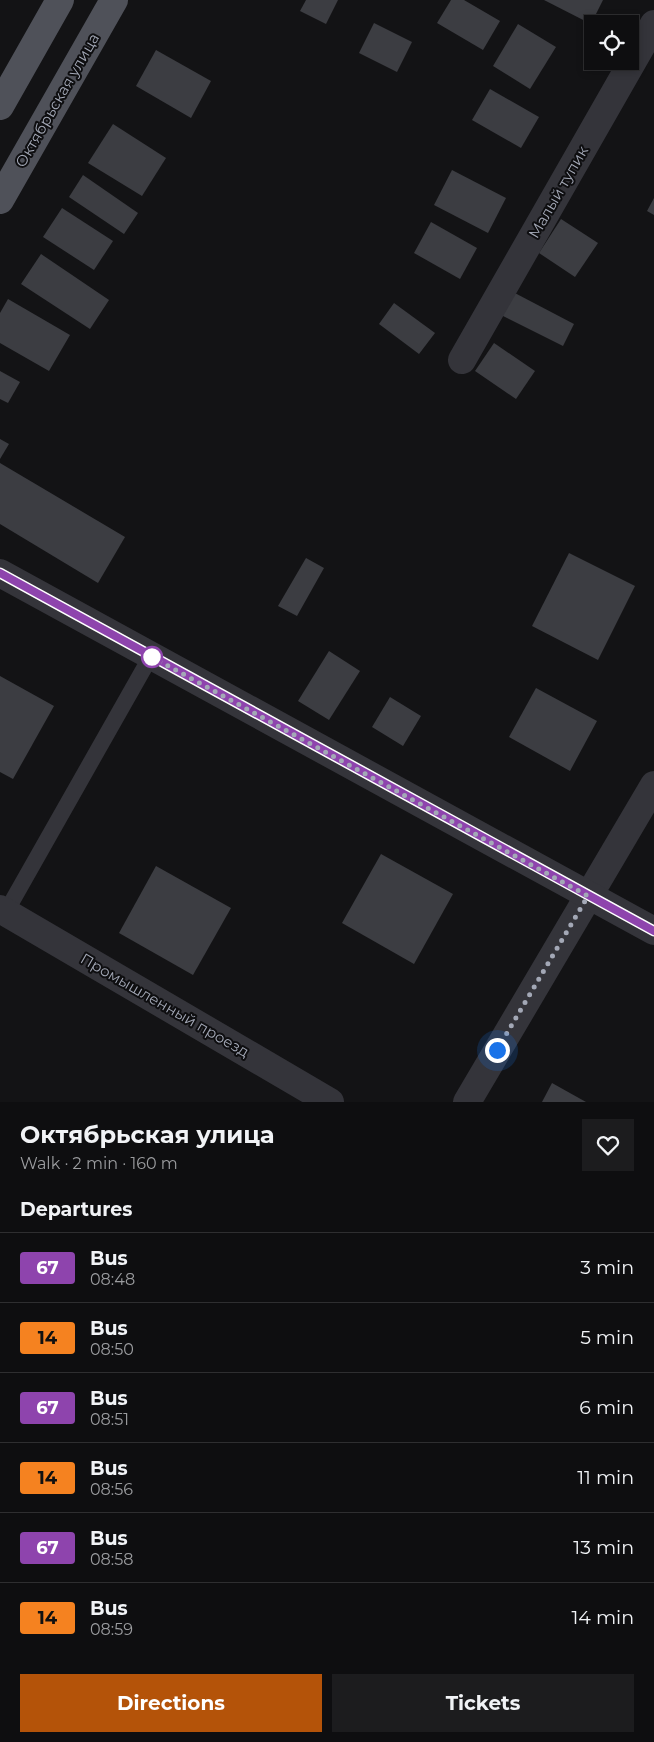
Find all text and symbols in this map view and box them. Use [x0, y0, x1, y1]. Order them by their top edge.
map controls [584, 15, 639, 70]
button: locate [584, 15, 639, 70]
street label: Октябрьская улица [11, 30, 103, 170]
street label: Малый тупик [524, 142, 592, 241]
unlabelled marker [141, 646, 163, 668]
street label: Промышленный проезд [77, 949, 253, 1061]
your location [485, 1038, 510, 1063]
button: heart [582, 1119, 634, 1171]
text: Октябрьская улица [20, 1120, 275, 1149]
text: Walk · 2 min · 160 m [20, 1154, 178, 1173]
text: Departures [20, 1198, 132, 1221]
text: Bus [90, 1247, 128, 1270]
text: 3 min [580, 1256, 634, 1279]
text: 67 [36, 1257, 59, 1279]
text: 08:48 [90, 1270, 135, 1289]
text: Bus [90, 1317, 128, 1340]
text: 5 min [580, 1326, 634, 1349]
text: 14 [38, 1327, 57, 1349]
text: 08:50 [90, 1340, 134, 1359]
text: Bus [90, 1387, 128, 1410]
text: 6 min [579, 1396, 634, 1419]
text: 67 [36, 1397, 59, 1419]
text: 08:51 [90, 1410, 129, 1429]
text: Bus [90, 1457, 128, 1480]
text: 11 min [577, 1466, 634, 1489]
text: 14 [38, 1467, 57, 1489]
text: 08:56 [90, 1480, 133, 1499]
text: Bus [90, 1527, 128, 1550]
text: 13 min [573, 1536, 634, 1559]
text: 67 [36, 1537, 59, 1559]
text: 08:58 [90, 1550, 133, 1569]
text: Bus [90, 1597, 128, 1620]
text: 14 min [571, 1606, 634, 1629]
text: 14 [38, 1607, 57, 1629]
text: 08:59 [90, 1620, 133, 1639]
button: Directions [20, 1674, 322, 1732]
button: Tickets [332, 1674, 634, 1732]

